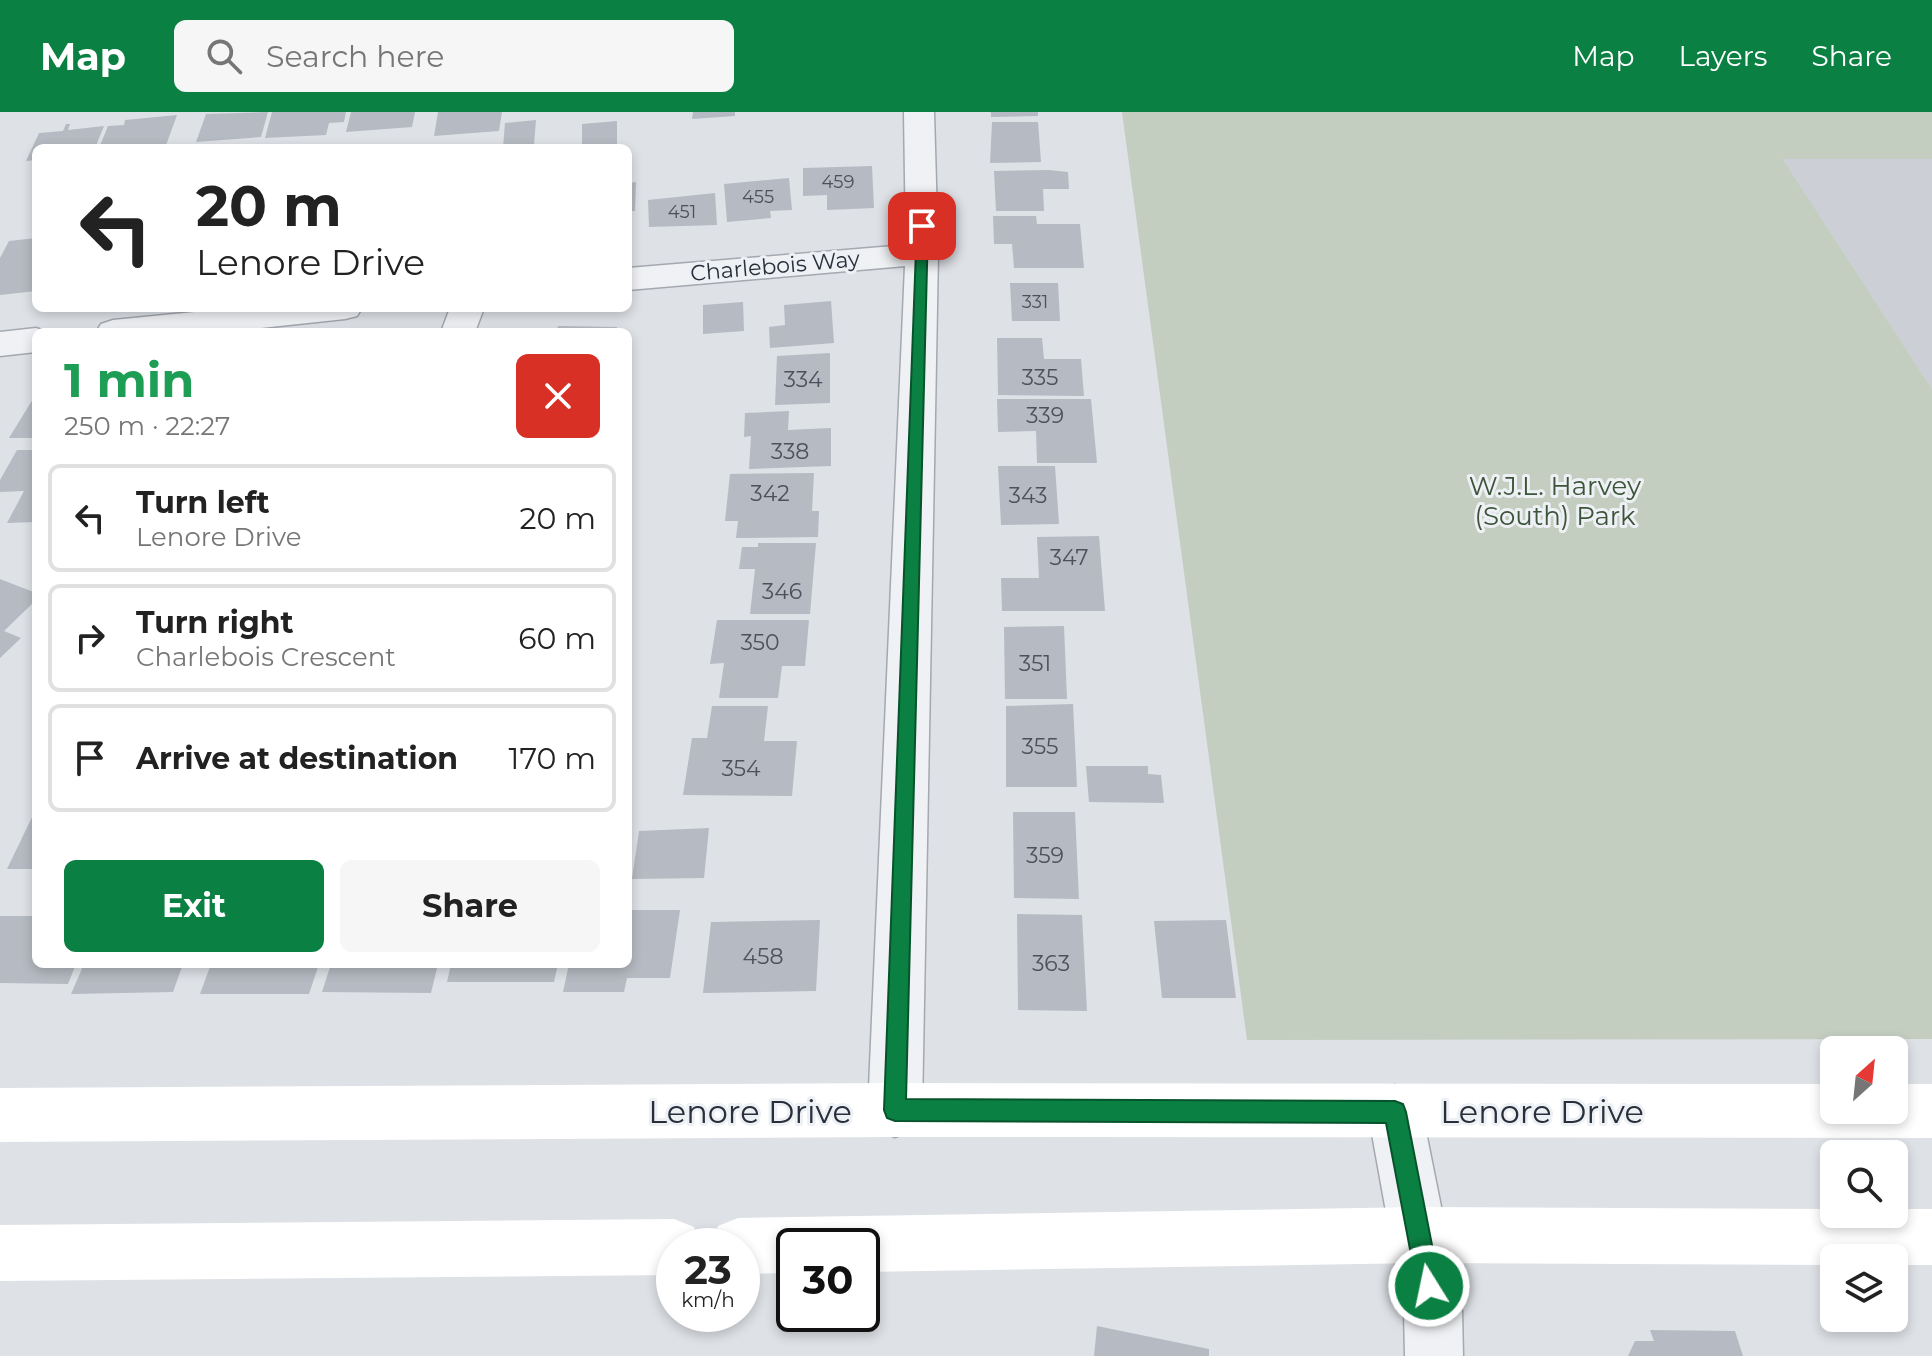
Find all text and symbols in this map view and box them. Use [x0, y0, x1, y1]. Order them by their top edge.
search box [174, 20, 734, 92]
text: Map [40, 33, 126, 80]
icon: search [202, 34, 246, 78]
text: Search here [266, 38, 444, 75]
text: Map [1572, 39, 1635, 73]
text: Layers [1679, 39, 1768, 73]
text: Share [1812, 39, 1892, 73]
house number: 459 [821, 171, 855, 193]
text: 20 m [196, 172, 342, 240]
icon: left [64, 176, 168, 280]
house number: 455 [742, 186, 774, 208]
pin [888, 192, 956, 260]
house number: 451 [668, 201, 696, 223]
icon: arrive [900, 204, 944, 248]
text: Lenore Drive [196, 240, 425, 284]
street label: Charlebois Way [689, 245, 861, 287]
house number: 331 [1022, 291, 1048, 313]
text: 1 min [64, 351, 194, 409]
button: close [516, 354, 600, 438]
house number: 335 [1022, 364, 1058, 391]
house number: 334 [783, 366, 823, 393]
house number: 339 [1026, 402, 1064, 429]
text: 250 m · 22:27 [64, 410, 230, 442]
house number: 338 [771, 438, 809, 465]
park label: W.J.L. Harvey (South) Park [1469, 470, 1642, 532]
house number: 342 [750, 480, 790, 507]
house number: 343 [1008, 482, 1048, 509]
text: Turn left [136, 484, 269, 521]
icon: left [68, 496, 112, 540]
text: 20 m [519, 500, 596, 537]
text: Lenore Drive [136, 521, 301, 553]
house number: 347 [1050, 544, 1088, 571]
house number: 346 [762, 578, 802, 605]
text: Turn right [136, 604, 293, 641]
icon: right [68, 616, 112, 660]
text: 60 m [518, 620, 596, 657]
house number: 350 [740, 629, 780, 656]
text: Charlebois Crescent [136, 641, 396, 673]
house number: 351 [1019, 650, 1051, 677]
house number: 355 [1022, 733, 1058, 760]
icon: arrive [68, 736, 112, 780]
text: Arrive at destination [136, 740, 458, 777]
text: 170 m [509, 740, 596, 777]
house number: 354 [721, 755, 761, 782]
house number: 359 [1026, 842, 1064, 869]
button: Exit [64, 860, 324, 952]
button: Share [340, 860, 600, 952]
house number: 458 [743, 943, 783, 970]
house number: 363 [1032, 950, 1070, 977]
north arrow [1820, 1036, 1908, 1124]
map controls [1820, 1036, 1908, 1332]
street label: Lenore Drive [648, 1092, 852, 1131]
street label: Lenore Drive [1440, 1092, 1644, 1131]
button: search [1820, 1140, 1908, 1228]
speed limit sign: 30 [776, 1228, 880, 1332]
position arrow [1387, 1244, 1471, 1328]
button: layers [1820, 1244, 1908, 1332]
text: 23 [684, 1245, 732, 1294]
text: km/h [681, 1288, 735, 1312]

